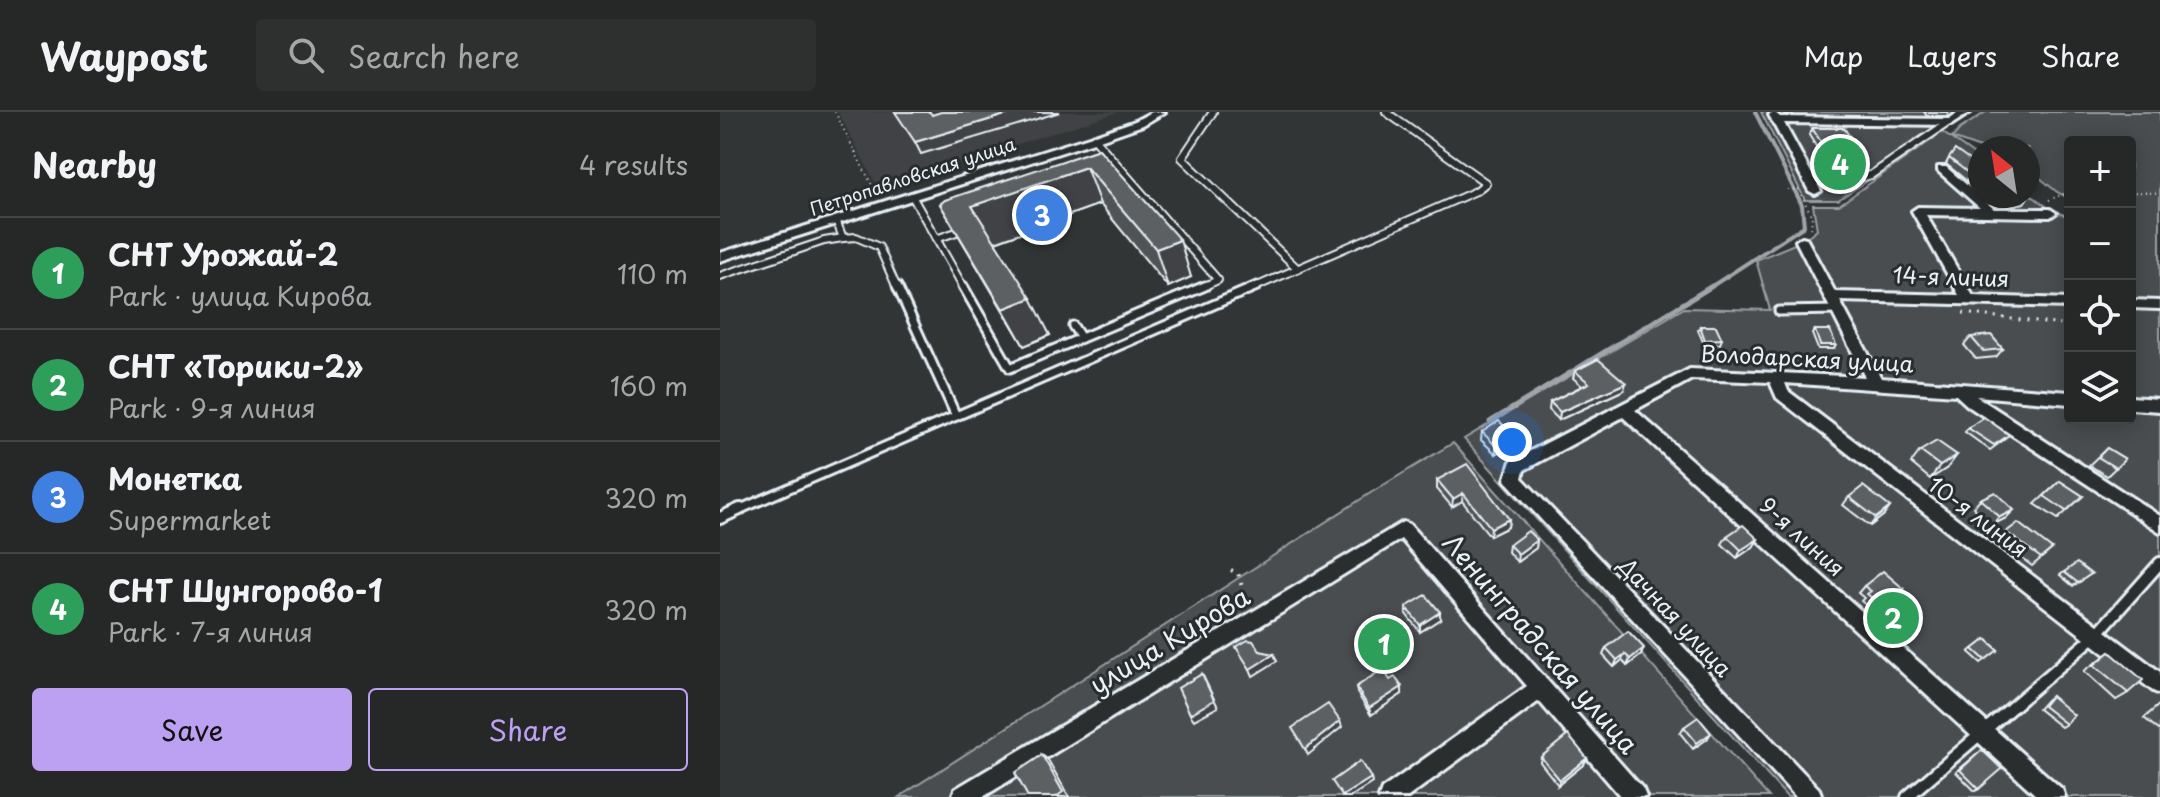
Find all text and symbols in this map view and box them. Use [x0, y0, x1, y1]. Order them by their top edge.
search box [256, 19, 816, 91]
text: Waypost [40, 27, 208, 84]
icon: search [284, 33, 328, 77]
text: Search here [348, 33, 520, 78]
text: Map [1803, 34, 1863, 77]
text: Layers [1907, 34, 1997, 77]
text: Share [2041, 34, 2120, 77]
street label: Петропавловская улица [806, 129, 1020, 222]
pin: 4 [1814, 134, 1866, 194]
north arrow [1968, 136, 2040, 208]
map controls [2064, 136, 2136, 424]
button: + [2064, 136, 2136, 208]
text: Nearby [32, 138, 157, 190]
text: 4 results [579, 145, 688, 184]
pin: 3 [1016, 185, 1068, 245]
button: − [2064, 208, 2136, 280]
text: СНТ Урожай-2 [108, 231, 338, 276]
text: 1 [52, 254, 64, 293]
text: 110 m [617, 254, 688, 293]
street label: 14-я линия [1892, 257, 2010, 294]
text: Park · улица Кирова [108, 276, 372, 315]
button: locate [2064, 280, 2136, 352]
street label: Володарская улица [1700, 335, 1915, 380]
text: СНТ «Торики-2» [108, 343, 363, 388]
button: layers [2064, 352, 2136, 424]
text: 2 [49, 366, 67, 405]
text: 160 m [610, 366, 688, 405]
text: Park · 9-я линия [108, 388, 316, 427]
your location [1492, 422, 1532, 462]
text: Монетка [108, 455, 242, 500]
street label: 10-я линия [1922, 467, 2036, 565]
text: 3 [49, 478, 67, 517]
text: 320 m [604, 478, 688, 517]
street label: 9-я линия [1753, 488, 1853, 583]
text: Supermarket [108, 500, 271, 539]
street label: Ленинградская улица [1434, 524, 1649, 762]
street label: Дачная улица [1611, 548, 1741, 683]
text: СНТ Шунгорово-1 [108, 567, 382, 612]
street label: улица Кирова [1082, 576, 1258, 703]
pin: 2 [1867, 588, 1919, 648]
text: 4 [49, 590, 67, 629]
text: 320 m [604, 590, 688, 629]
text: Park · 7-я линия [108, 612, 313, 651]
pin: 1 [1358, 614, 1410, 674]
button: Save [32, 688, 352, 771]
button: Share [368, 688, 688, 771]

